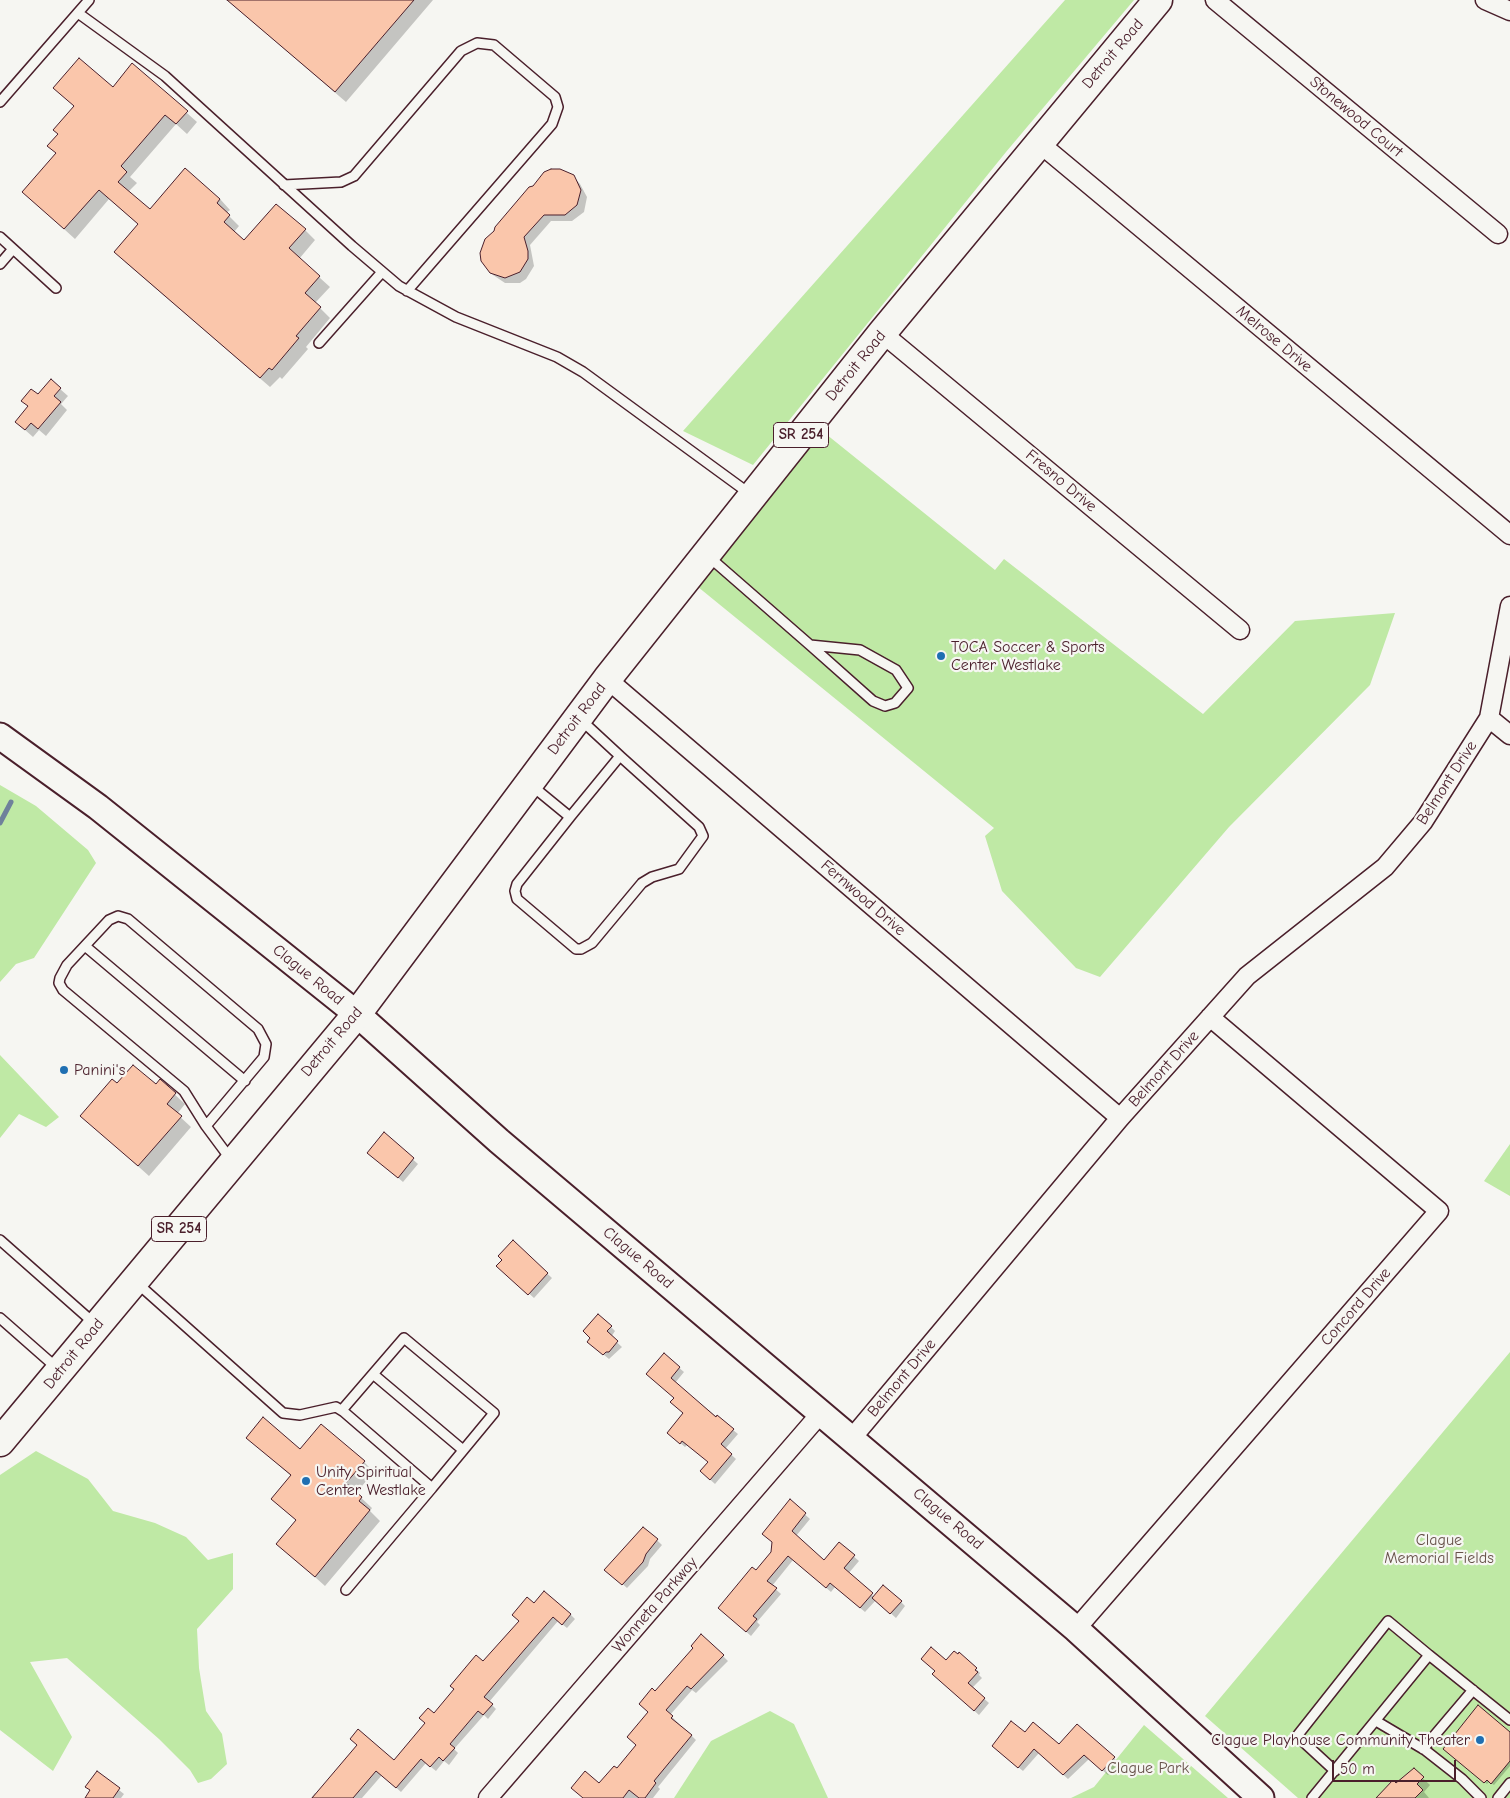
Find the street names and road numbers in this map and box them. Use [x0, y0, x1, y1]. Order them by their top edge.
street label: Detroit Road [1078, 15, 1148, 93]
street label: Stonewood Court [1306, 72, 1406, 162]
street label: Melrose Drive [1232, 302, 1316, 376]
street label: Detroit Road [822, 327, 890, 405]
road number: SR 254 [774, 422, 828, 448]
street label: Fresno Drive [1021, 446, 1101, 516]
street label: Detroit Road [544, 679, 610, 759]
street label: Belmont Drive [1413, 737, 1481, 829]
street label: Fernwood Drive [817, 856, 909, 940]
street label: Clague Road [268, 940, 348, 1010]
street label: Detroit Road [297, 1003, 367, 1081]
street label: Belmont Drive [1125, 1027, 1203, 1111]
road number: SR 254 [152, 1216, 206, 1242]
street label: Clague Road [599, 1223, 677, 1293]
street label: Concord Drive [1317, 1264, 1395, 1350]
street label: Detroit Road [40, 1315, 108, 1393]
street label: Belmont Drive [864, 1335, 940, 1421]
street label: Clague Road [909, 1484, 987, 1554]
street label: Wonneta Parkway [608, 1553, 702, 1657]

